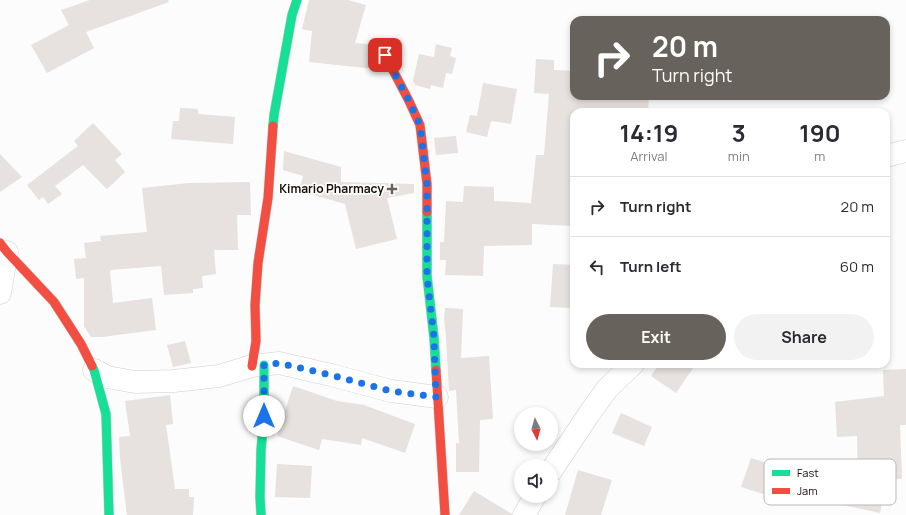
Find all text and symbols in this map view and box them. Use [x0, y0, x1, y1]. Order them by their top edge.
text: 20 m [652, 27, 718, 65]
icon: right [586, 32, 638, 84]
pin [368, 38, 402, 72]
icon: arrive [374, 44, 396, 66]
text: Turn right [652, 63, 733, 87]
text: 14:19 [620, 116, 678, 149]
text: 3 [732, 116, 746, 149]
text: 190 [799, 116, 840, 149]
text: Arrival [630, 147, 667, 165]
text: min [728, 147, 750, 165]
text: m [814, 147, 825, 165]
place label: Kimario Pharmacy [279, 180, 384, 197]
marker: Kimario Pharmacy [387, 184, 397, 194]
icon: right [586, 196, 608, 218]
text: Turn right [620, 196, 691, 217]
text: 20 m [841, 196, 874, 217]
icon: left [586, 256, 608, 278]
text: Turn left [620, 256, 682, 277]
text: 60 m [840, 256, 874, 277]
button: Exit [586, 314, 726, 360]
button: Share [734, 314, 874, 360]
position arrow [243, 395, 285, 437]
north arrow [514, 407, 558, 451]
map controls [514, 407, 558, 503]
button: sound [514, 459, 558, 503]
legend [764, 459, 896, 505]
text: Fast [797, 465, 819, 480]
text: Jam [797, 483, 818, 498]

